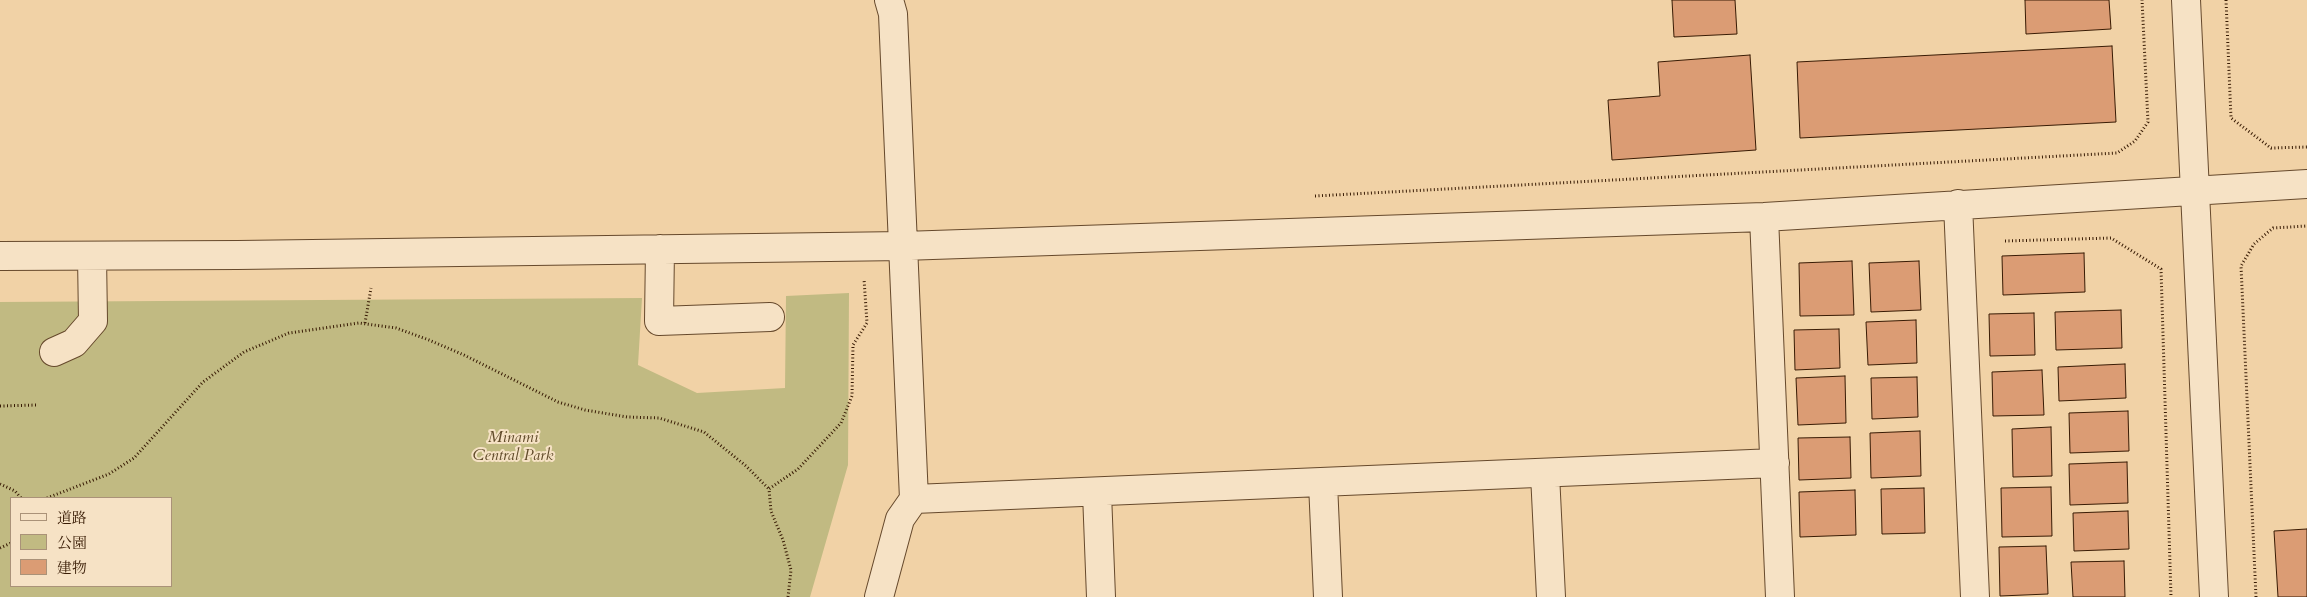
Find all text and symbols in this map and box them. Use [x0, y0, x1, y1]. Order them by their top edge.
park label: Minami Central Park [473, 428, 553, 466]
legend [10, 497, 172, 587]
text: 道路 [57, 508, 87, 528]
text: 公園 [57, 533, 87, 553]
text: 建物 [57, 558, 87, 578]

